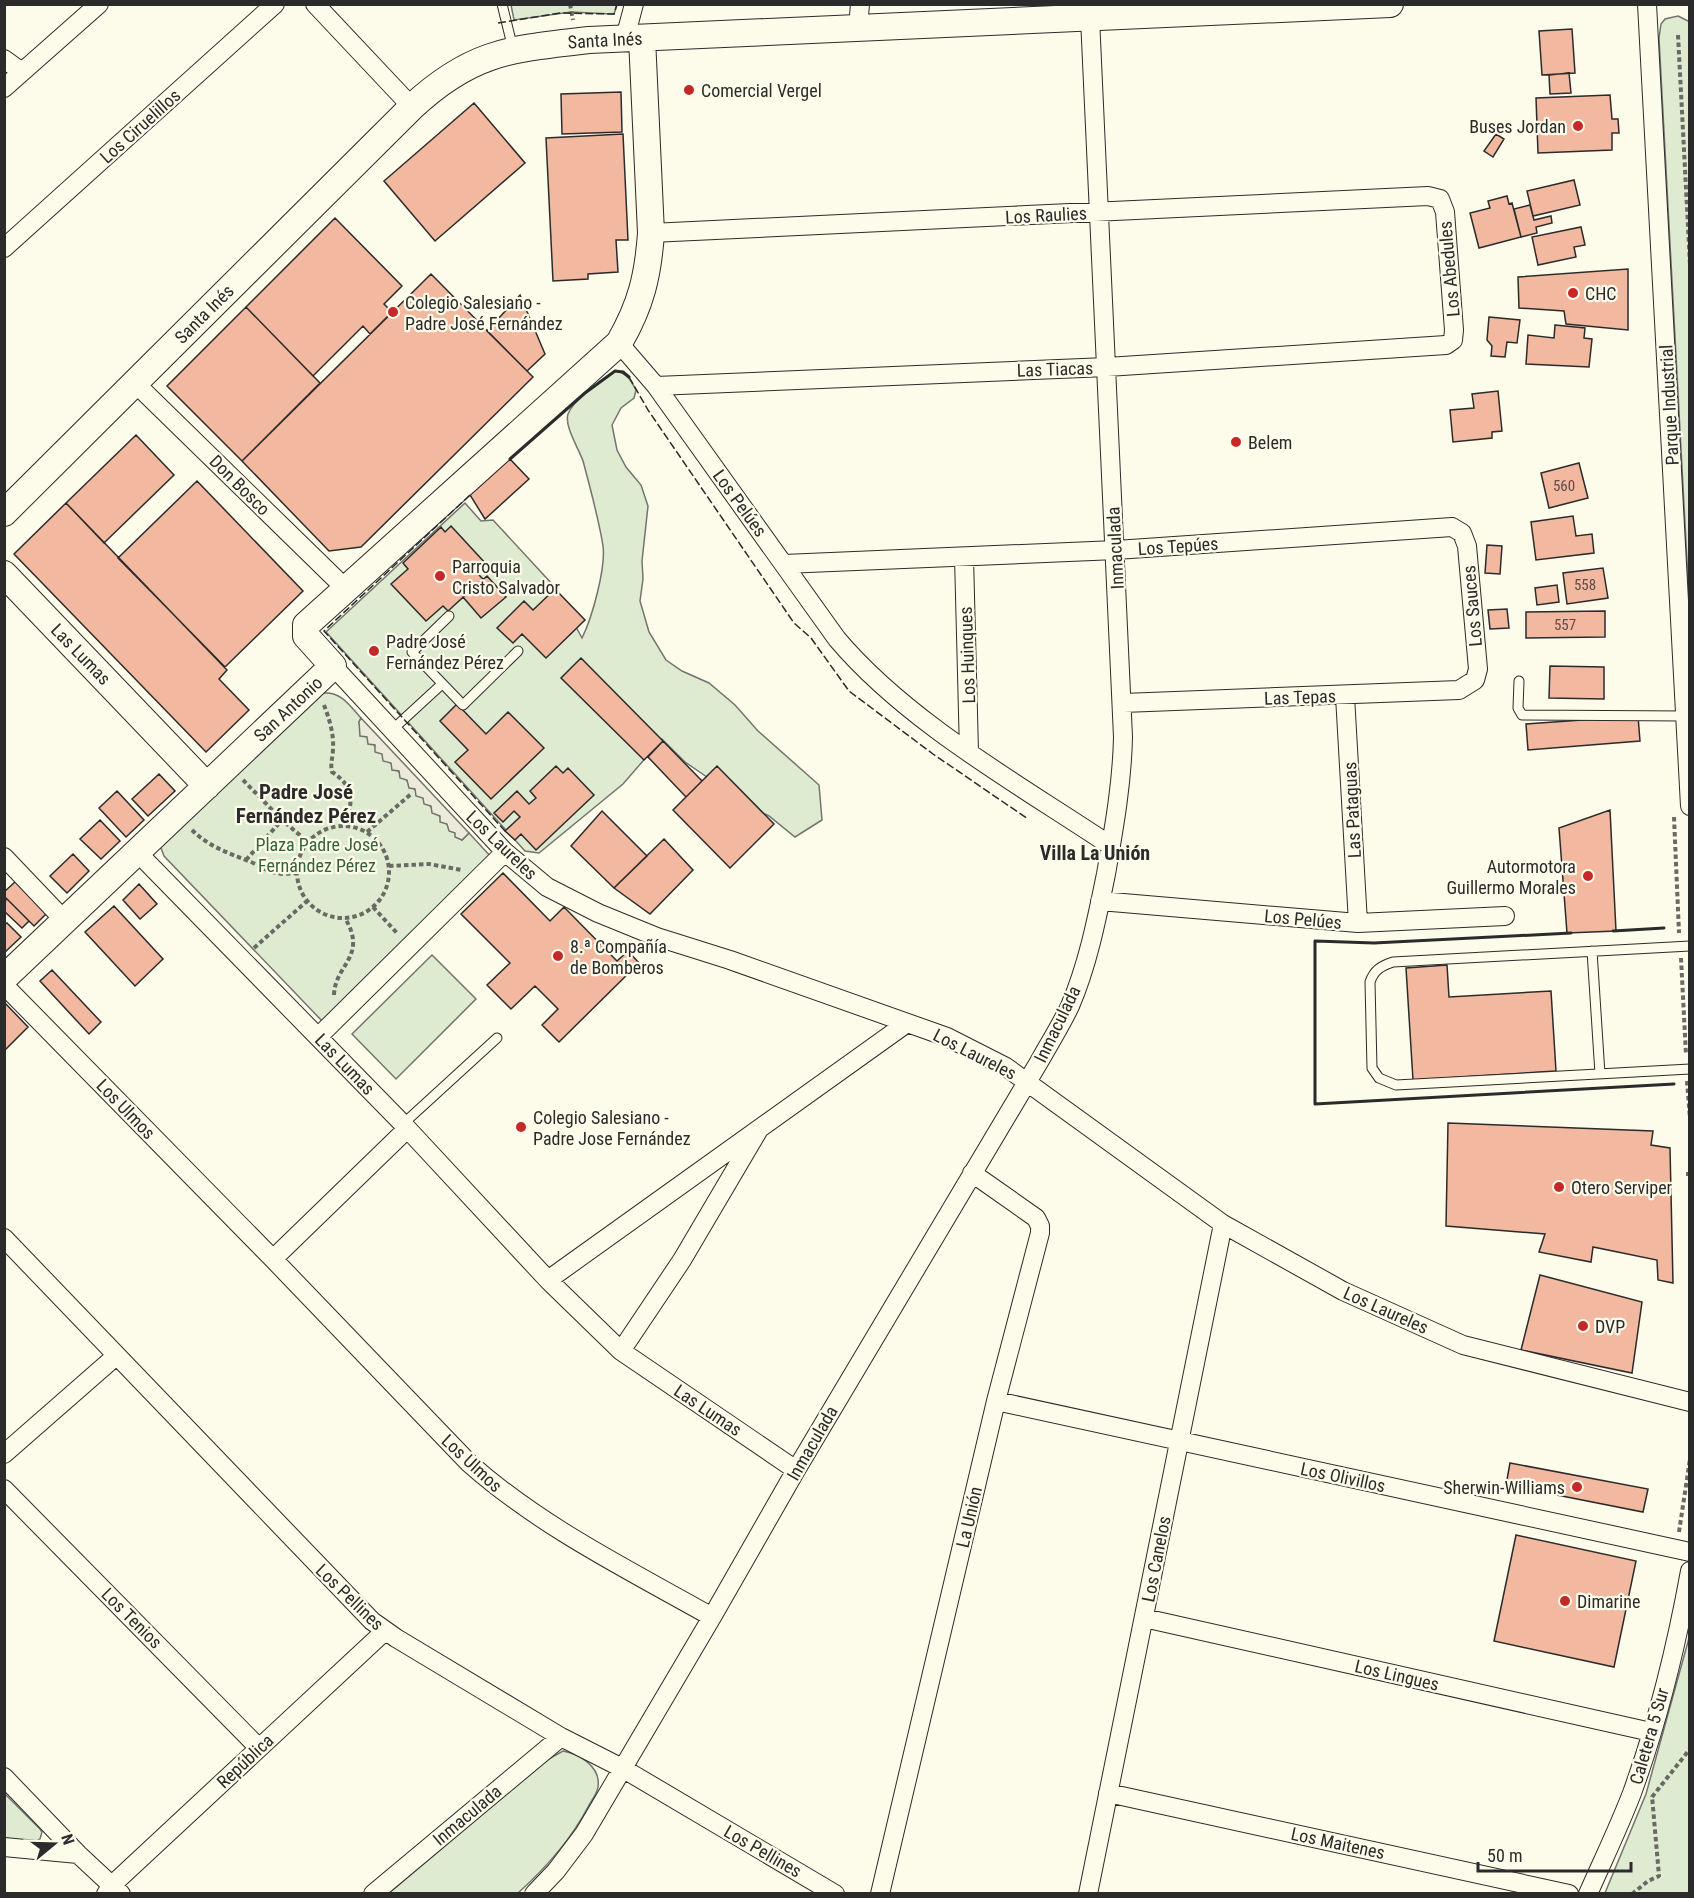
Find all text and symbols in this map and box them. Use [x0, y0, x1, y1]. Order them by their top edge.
street label: Santa Inés [567, 28, 643, 52]
place label: Comercial Vergel [701, 80, 822, 101]
marker: Comercial Vergel [682, 83, 696, 97]
street label: Los Ciruelillos [96, 85, 184, 167]
place label: Buses Jordan [1469, 116, 1566, 137]
marker: Buses Jordan [1571, 119, 1585, 133]
street label: Los Raulies [1005, 202, 1087, 228]
street label: Los Abedules [1434, 220, 1464, 318]
street label: Santa Inés [170, 280, 238, 348]
place label: CHC [1585, 283, 1617, 304]
marker: CHC [1566, 286, 1580, 300]
place label: Colegio Salesiano - Padre José Fernández [405, 292, 563, 334]
marker: Colegio Salesiano - Padre José Fernández [386, 305, 400, 319]
street label: Parque Industrial [1655, 344, 1683, 466]
street label: Las Tiacas [1016, 357, 1094, 381]
place label: Belem [1248, 432, 1292, 453]
marker: Belem [1229, 435, 1243, 449]
street label: Don Bosco [205, 450, 275, 520]
street label: Los Pelúes [709, 465, 771, 541]
house number: 560 [1553, 477, 1575, 495]
street label: Inmaculada [1102, 506, 1128, 590]
street label: Los Tepúes [1137, 533, 1219, 559]
place label: Parroquia Cristo Salvador [452, 556, 561, 598]
street label: Los Sauces [1458, 564, 1486, 648]
marker: Parroquia Cristo Salvador [433, 569, 447, 583]
house number: 558 [1574, 576, 1596, 594]
street label: Los Huinques [955, 606, 979, 704]
house number: 557 [1554, 616, 1576, 634]
street label: Las Lumas [47, 619, 115, 689]
place label: Padre José Fernández Pérez [386, 631, 504, 673]
marker: Padre José Fernández Pérez [367, 644, 381, 658]
street label: San Antonio [249, 672, 327, 746]
street label: Las Tepas [1264, 685, 1336, 709]
street label: Las Pataguas [1339, 761, 1365, 859]
district label: Padre José Fernández Pérez [236, 780, 376, 828]
street label: Los Laureles [462, 806, 542, 884]
park label: Plaza Padre José Fernández Pérez [255, 834, 379, 876]
district label: Villa La Unión [1040, 841, 1150, 865]
place label: Autormotora Guillermo Morales [1446, 856, 1576, 898]
marker: Autormotora Guillermo Morales [1581, 869, 1595, 883]
street label: Los Pelúes [1263, 905, 1343, 933]
place label: 8.ª Compañía de Bomberos [570, 936, 667, 978]
marker: 8.ª Compañía de Bomberos [551, 949, 565, 963]
street label: Inmaculada [1029, 982, 1085, 1066]
street label: Los Laureles [930, 1024, 1020, 1084]
street label: Las Lumas [311, 1029, 379, 1099]
street label: Los Ulmos [92, 1075, 160, 1143]
place label: Colegio Salesiano - Padre Jose Fernández [533, 1107, 691, 1149]
marker: Colegio Salesiano - Padre Jose Fernández [514, 1120, 528, 1134]
place label: Otero Serviper [1571, 1177, 1673, 1198]
marker: Otero Serviper [1552, 1180, 1566, 1194]
street label: Los Laureles [1340, 1282, 1432, 1338]
place label: DVP [1595, 1316, 1625, 1337]
marker: DVP [1576, 1319, 1590, 1333]
street label: Las Lumas [670, 1380, 746, 1440]
street label: Inmaculada [782, 1402, 842, 1484]
street label: Los Ulmos [437, 1430, 507, 1496]
street label: Los Olivillos [1299, 1458, 1387, 1496]
place label: Sherwin-Williams [1443, 1477, 1565, 1498]
marker: Sherwin-Williams [1570, 1480, 1584, 1494]
street label: La Unión [952, 1484, 986, 1550]
street label: Los Canelos [1137, 1514, 1175, 1604]
street label: Los Pellines [312, 1560, 388, 1634]
street label: Los Tenios [97, 1583, 167, 1653]
place label: Dimarine [1577, 1591, 1640, 1612]
marker: Dimarine [1558, 1594, 1572, 1608]
street label: Los Lingues [1353, 1655, 1441, 1695]
street label: Caletera 5 Sur [1625, 1685, 1673, 1787]
street label: República [212, 1730, 278, 1792]
street label: Inmaculada [429, 1780, 505, 1850]
north arrow [24, 1814, 84, 1874]
street label: Los Pellines [721, 1820, 805, 1882]
street label: Los Maitenes [1289, 1823, 1387, 1863]
text: N [57, 1832, 78, 1847]
scale bar [1478, 1835, 1631, 1873]
text: 50 m [1487, 1845, 1522, 1866]

